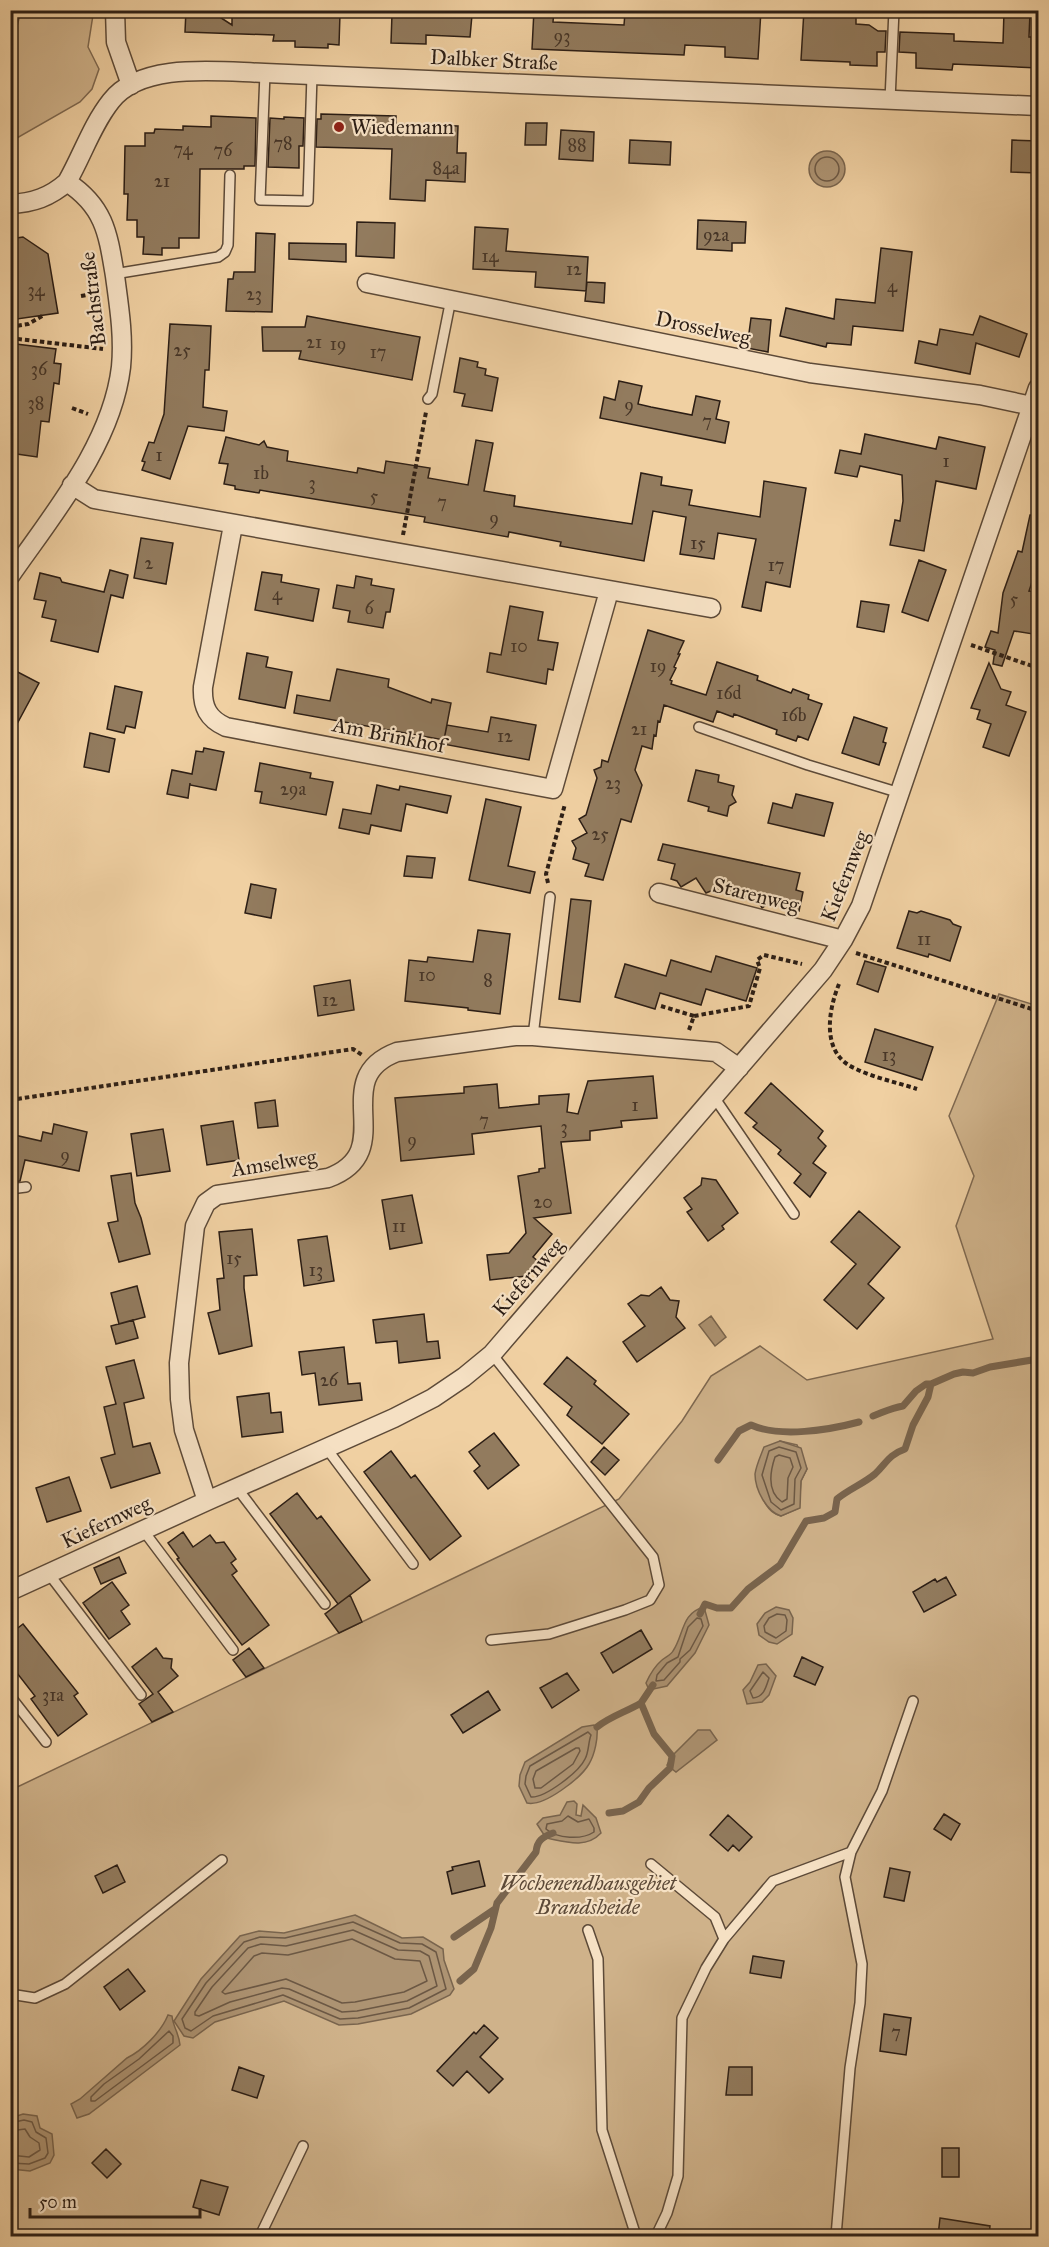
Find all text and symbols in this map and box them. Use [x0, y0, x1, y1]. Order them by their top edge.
house number: 93 [554, 25, 570, 47]
street label: Dalbker Straße [430, 44, 559, 76]
place label: Wiedemann [351, 114, 454, 140]
marker: Wiedemann [332, 120, 346, 134]
house number: 78 [273, 132, 293, 154]
house number: 88 [567, 134, 587, 156]
house number: 74 [173, 138, 194, 160]
house number: 76 [214, 139, 233, 161]
house number: 84a [432, 157, 460, 179]
house number: 21 [154, 170, 170, 192]
house number: 92a [703, 224, 729, 246]
house number: 14 [481, 245, 500, 267]
street label: Bachstraße [74, 250, 112, 348]
house number: 12 [566, 258, 582, 280]
house number: 4 [887, 275, 898, 297]
house number: 34 [27, 279, 46, 301]
house number: 23 [246, 283, 262, 305]
street label: Drosselweg [653, 305, 753, 351]
house number: 21 [306, 331, 322, 353]
house number: 19 [330, 333, 346, 355]
house number: 25 [173, 339, 191, 361]
house number: 17 [370, 341, 386, 363]
house number: 36 [31, 358, 48, 380]
house number: 38 [28, 392, 44, 414]
house number: 9 [624, 394, 634, 416]
house number: 7 [702, 410, 712, 432]
house number: 1 [155, 444, 163, 466]
house number: 1 [942, 450, 950, 472]
house number: 1b [253, 462, 269, 484]
house number: 3 [308, 472, 316, 494]
house number: 5 [370, 485, 379, 507]
house number: 7 [437, 491, 447, 513]
house number: 9 [489, 507, 499, 529]
house number: 15 [690, 532, 706, 554]
house number: 2 [145, 552, 154, 574]
house number: 17 [768, 554, 784, 576]
house number: 4 [272, 583, 283, 605]
house number: 5 [1010, 588, 1019, 610]
house number: 6 [364, 597, 374, 619]
house number: 10 [510, 635, 528, 657]
house number: 19 [650, 655, 666, 677]
house number: 16d [716, 682, 742, 704]
house number: 16b [781, 704, 807, 726]
street label: Am Brinkhof [329, 711, 450, 759]
house number: 21 [631, 718, 647, 740]
house number: 12 [497, 725, 513, 747]
house number: 23 [605, 772, 621, 794]
house number: 29a [280, 778, 306, 800]
house number: 25 [591, 823, 609, 845]
street label: Kiefernweg [815, 826, 875, 925]
street label: Starenweg [710, 872, 802, 918]
house number: 11 [917, 928, 931, 950]
house number: 10 [418, 964, 436, 986]
house number: 8 [483, 969, 493, 991]
house number: 12 [322, 989, 338, 1011]
house number: 13 [882, 1044, 896, 1066]
house number: 1 [631, 1094, 639, 1116]
house number: 7 [479, 1109, 489, 1131]
house number: 3 [560, 1116, 568, 1138]
house number: 9 [407, 1129, 417, 1151]
street label: Amselweg [229, 1143, 319, 1183]
house number: 9 [60, 1144, 70, 1166]
house number: 20 [533, 1191, 553, 1213]
house number: 11 [392, 1215, 406, 1237]
street label: Kiefernweg [487, 1232, 569, 1322]
house number: 15 [226, 1247, 242, 1269]
house number: 13 [309, 1259, 323, 1281]
house number: 26 [320, 1369, 339, 1391]
street label: Kiefernweg [57, 1490, 155, 1554]
house number: 31a [42, 1684, 64, 1706]
park label: Wochenendhausgebiet Brandsheide [500, 1870, 678, 1920]
house number: 7 [891, 2021, 901, 2043]
scale bar [30, 2181, 200, 2219]
text: 50 m [39, 2191, 77, 2213]

